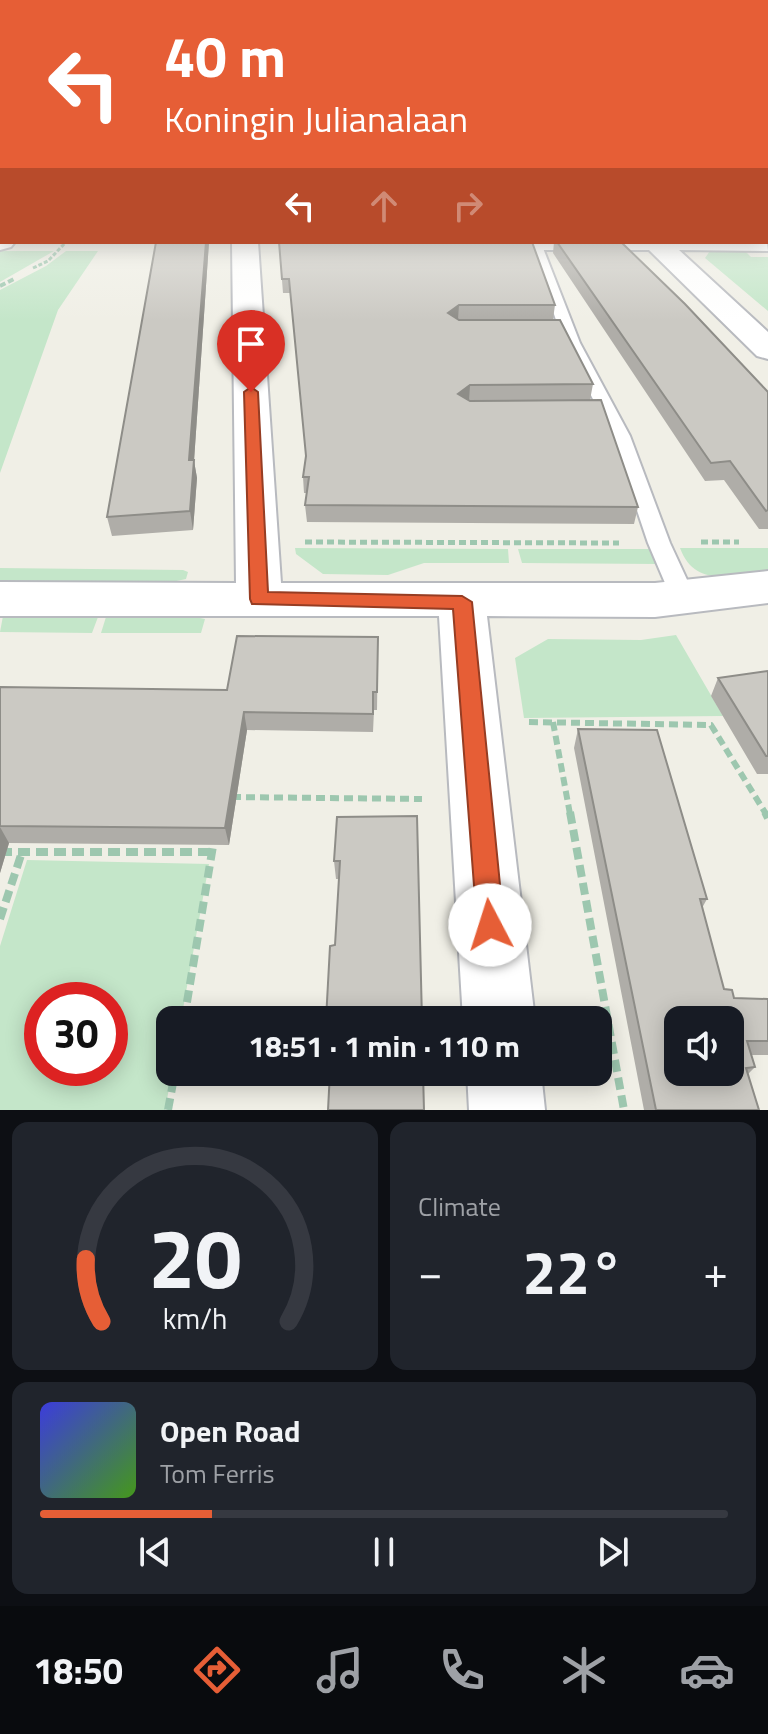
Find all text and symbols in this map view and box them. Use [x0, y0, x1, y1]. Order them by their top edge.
text: 40 m [164, 14, 286, 99]
icon: left [32, 32, 136, 136]
text: Koningin Julianalaan [164, 91, 468, 146]
icon: left [278, 184, 322, 228]
icon: ahead [362, 184, 406, 228]
icon: right [446, 184, 490, 228]
pin [217, 310, 285, 392]
icon: arrive [229, 322, 273, 366]
position arrow [448, 883, 532, 967]
speed limit sign: 30 [24, 982, 128, 1086]
map controls [664, 1006, 744, 1086]
button: sound [664, 1006, 744, 1086]
text: 18:51 · 1 min · 110 m [248, 1023, 520, 1069]
text: Climate [418, 1187, 501, 1226]
text: 20 [148, 1194, 242, 1320]
text: 22° [523, 1226, 623, 1317]
text: − [418, 1238, 443, 1305]
text: + [703, 1238, 728, 1305]
text: km/h [163, 1297, 227, 1340]
text: Open Road [160, 1408, 301, 1454]
text: Tom Ferris [160, 1454, 275, 1493]
icon: previous [133, 1530, 177, 1574]
icon: pause [362, 1530, 406, 1574]
icon: next [591, 1530, 635, 1574]
icon: directions [189, 1642, 245, 1698]
icon: music [312, 1642, 368, 1698]
icon: phone [434, 1642, 490, 1698]
icon: climate [556, 1642, 612, 1698]
icon: car [679, 1642, 735, 1698]
text: 18:50 [33, 1643, 123, 1698]

